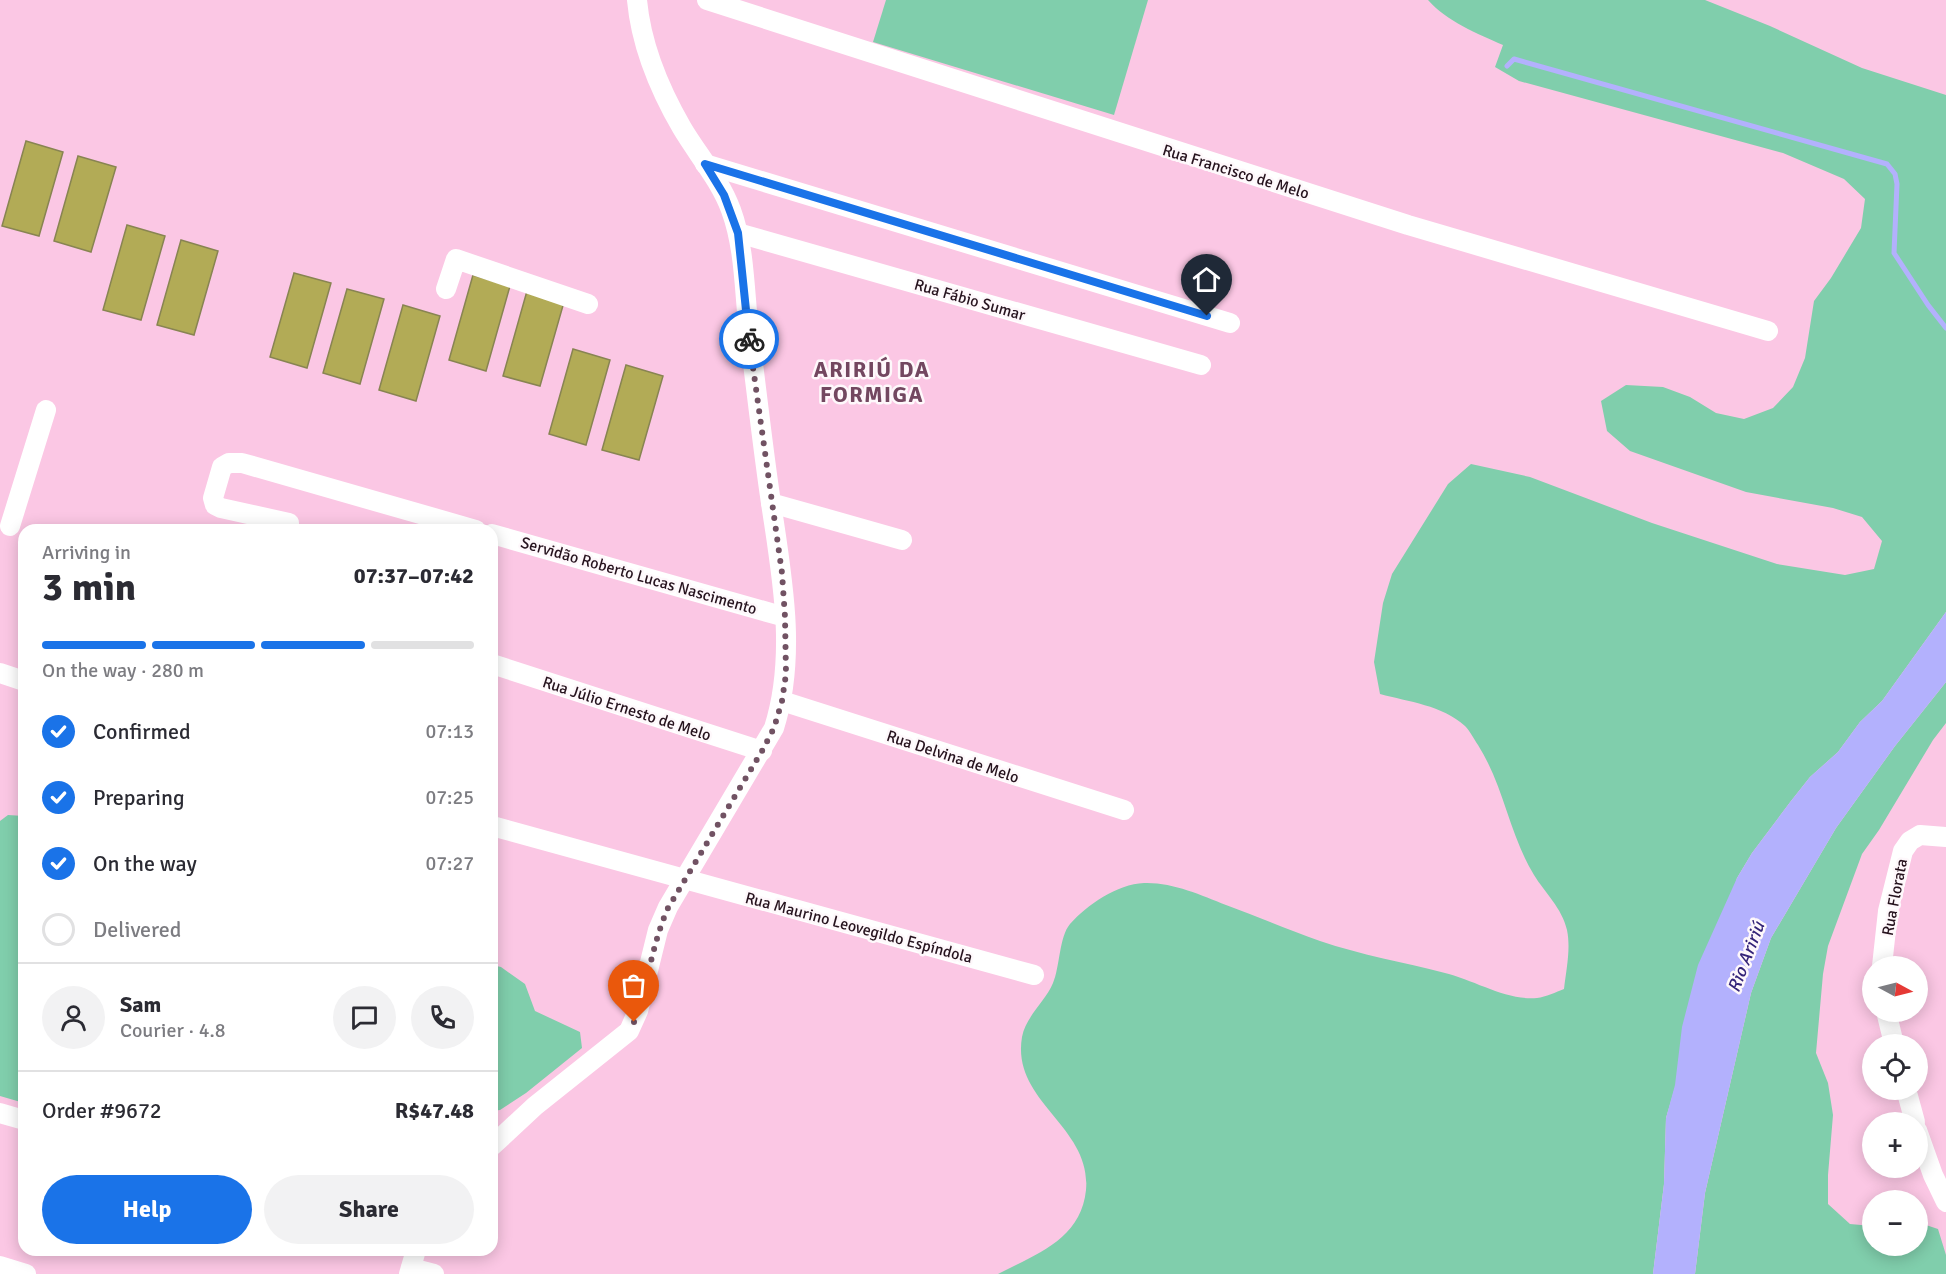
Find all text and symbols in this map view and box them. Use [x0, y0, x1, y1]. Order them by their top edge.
street label: Rua Francisco de Melo [1160, 140, 1311, 204]
pin [1181, 254, 1232, 316]
icon: home [1190, 263, 1223, 296]
street label: Rua Fábio Sumar [912, 275, 1028, 325]
courier [719, 309, 779, 369]
icon: bike [733, 323, 766, 356]
district label: ARIRIÚ DA FORMIGA [814, 356, 930, 408]
street label: Servidão Roberto Lucas Nascimento [518, 533, 759, 619]
text: Arriving in [42, 540, 131, 565]
text: 07:37–07:42 [354, 562, 474, 589]
text: 3 min [42, 563, 136, 611]
text: On the way · 280 m [42, 658, 204, 683]
street label: Rua Júlio Ernesto de Melo [540, 672, 714, 746]
icon: check [42, 715, 75, 748]
text: Confirmed [93, 718, 191, 745]
text: 07:13 [425, 719, 474, 744]
street label: Rua Delvina de Melo [884, 726, 1021, 788]
icon: check [42, 781, 75, 814]
text: Preparing [93, 784, 185, 811]
text: 07:25 [425, 785, 474, 810]
icon: check [42, 847, 75, 880]
text: On the way [93, 850, 197, 877]
text: 07:27 [425, 851, 474, 876]
street label: Rua Florata [1878, 857, 1912, 938]
street label: Rua Maurino Leovegildo Espíndola [743, 888, 975, 968]
text: Delivered [93, 916, 181, 943]
water label: Rio Aririú [1723, 918, 1770, 995]
north arrow [1862, 956, 1928, 1022]
map controls [1862, 956, 1928, 1256]
pin [608, 960, 659, 1022]
icon: bag [617, 969, 650, 1002]
button: person [42, 986, 105, 1049]
button: chat [333, 986, 396, 1049]
button: phone [411, 986, 474, 1049]
text: Sam [120, 991, 161, 1018]
text: Courier · 4.8 [120, 1018, 226, 1043]
button: locate [1862, 1034, 1928, 1100]
text: Order #9672 [42, 1097, 162, 1124]
text: R$47.48 [395, 1097, 474, 1124]
button: + [1862, 1112, 1928, 1178]
button: Help [42, 1175, 252, 1244]
button: Share [264, 1175, 474, 1244]
button: − [1862, 1190, 1928, 1256]

